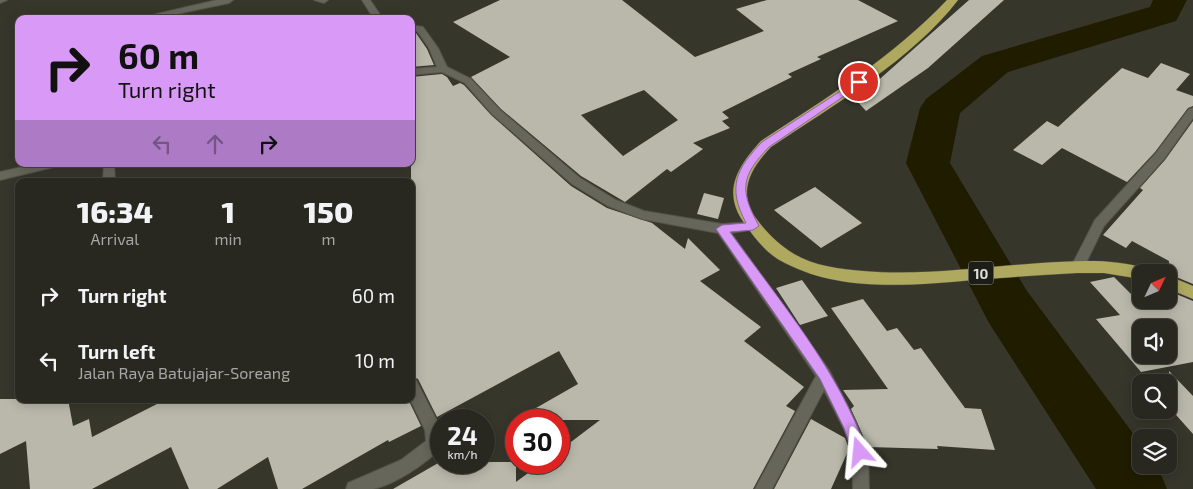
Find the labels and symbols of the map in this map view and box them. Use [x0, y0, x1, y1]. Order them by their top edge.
pin [838, 61, 880, 103]
road number: 10 [968, 262, 994, 284]
north arrow [1132, 264, 1178, 309]
speed limit sign: 30 [505, 409, 570, 474]
position arrow [833, 425, 885, 477]

